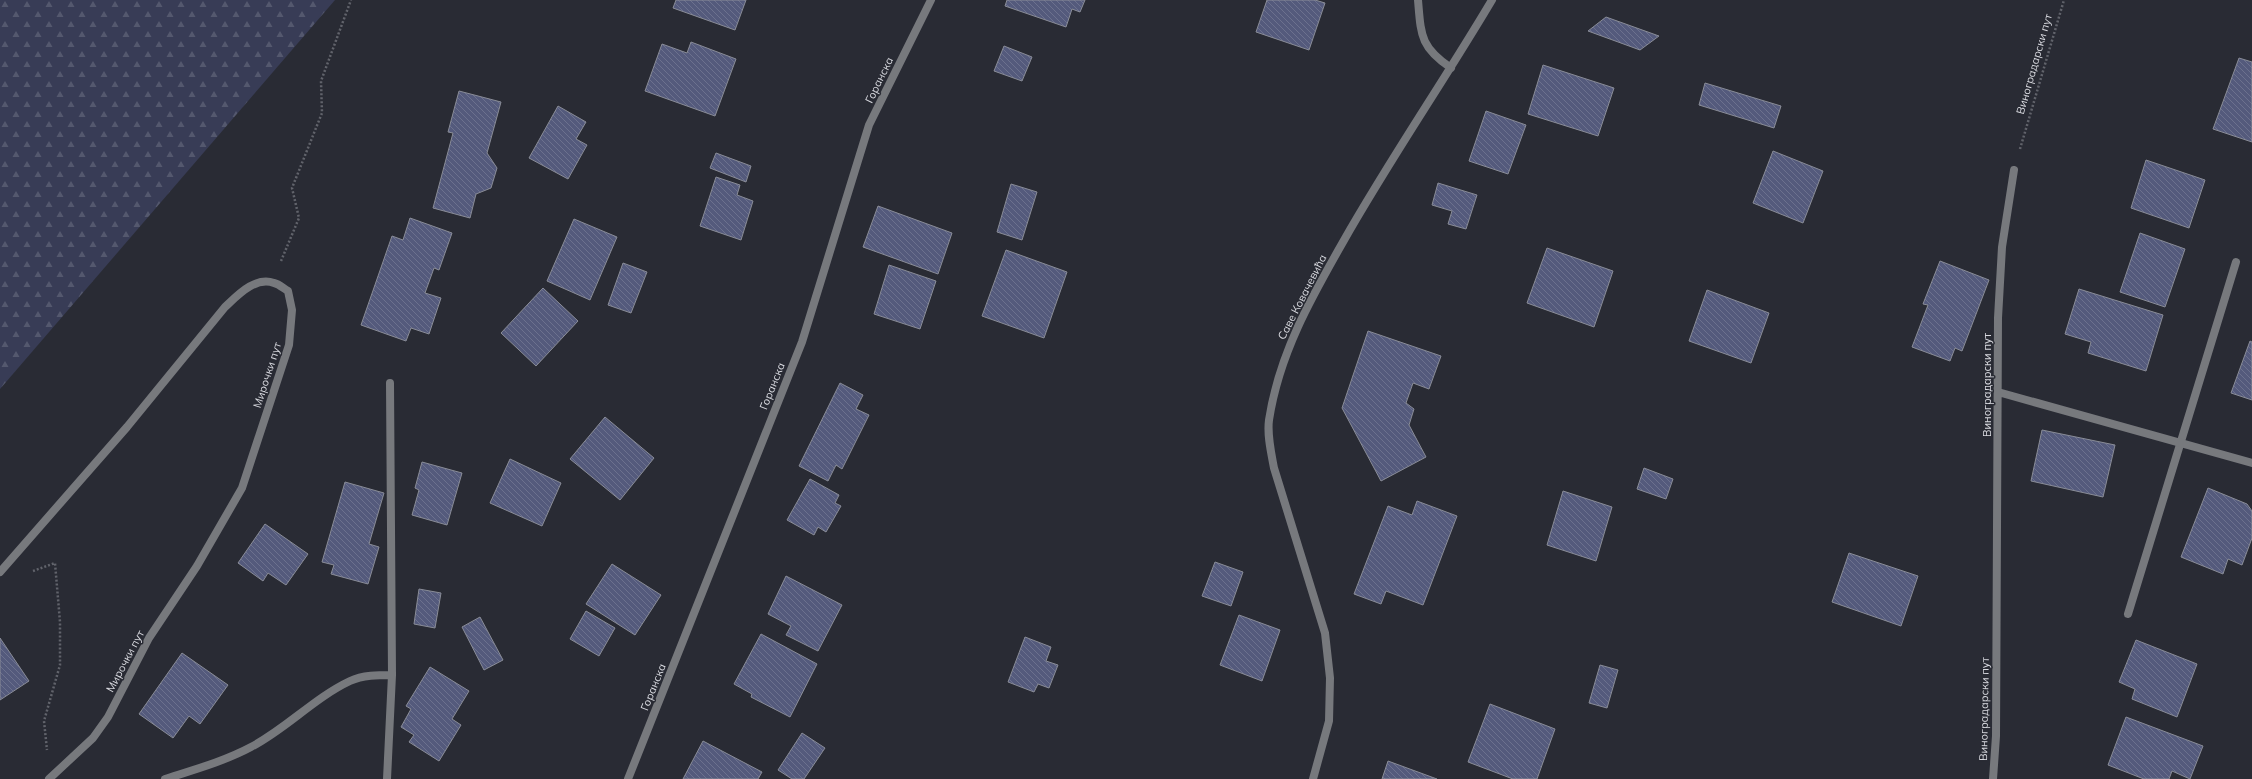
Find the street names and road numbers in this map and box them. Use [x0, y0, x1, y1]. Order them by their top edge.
street label: Виноградарски пут [2013, 12, 2055, 116]
street label: Горанска [862, 55, 896, 105]
street label: Саве Ковачевића [1274, 252, 1330, 342]
street label: Виноградарски пут [1980, 333, 1994, 437]
street label: Мирочки пут [250, 340, 284, 410]
street label: Горанска [756, 360, 788, 412]
street label: Мирочки пут [103, 628, 147, 694]
street label: Виноградарски пут [1976, 657, 1992, 761]
street label: Горанска [637, 661, 669, 713]

